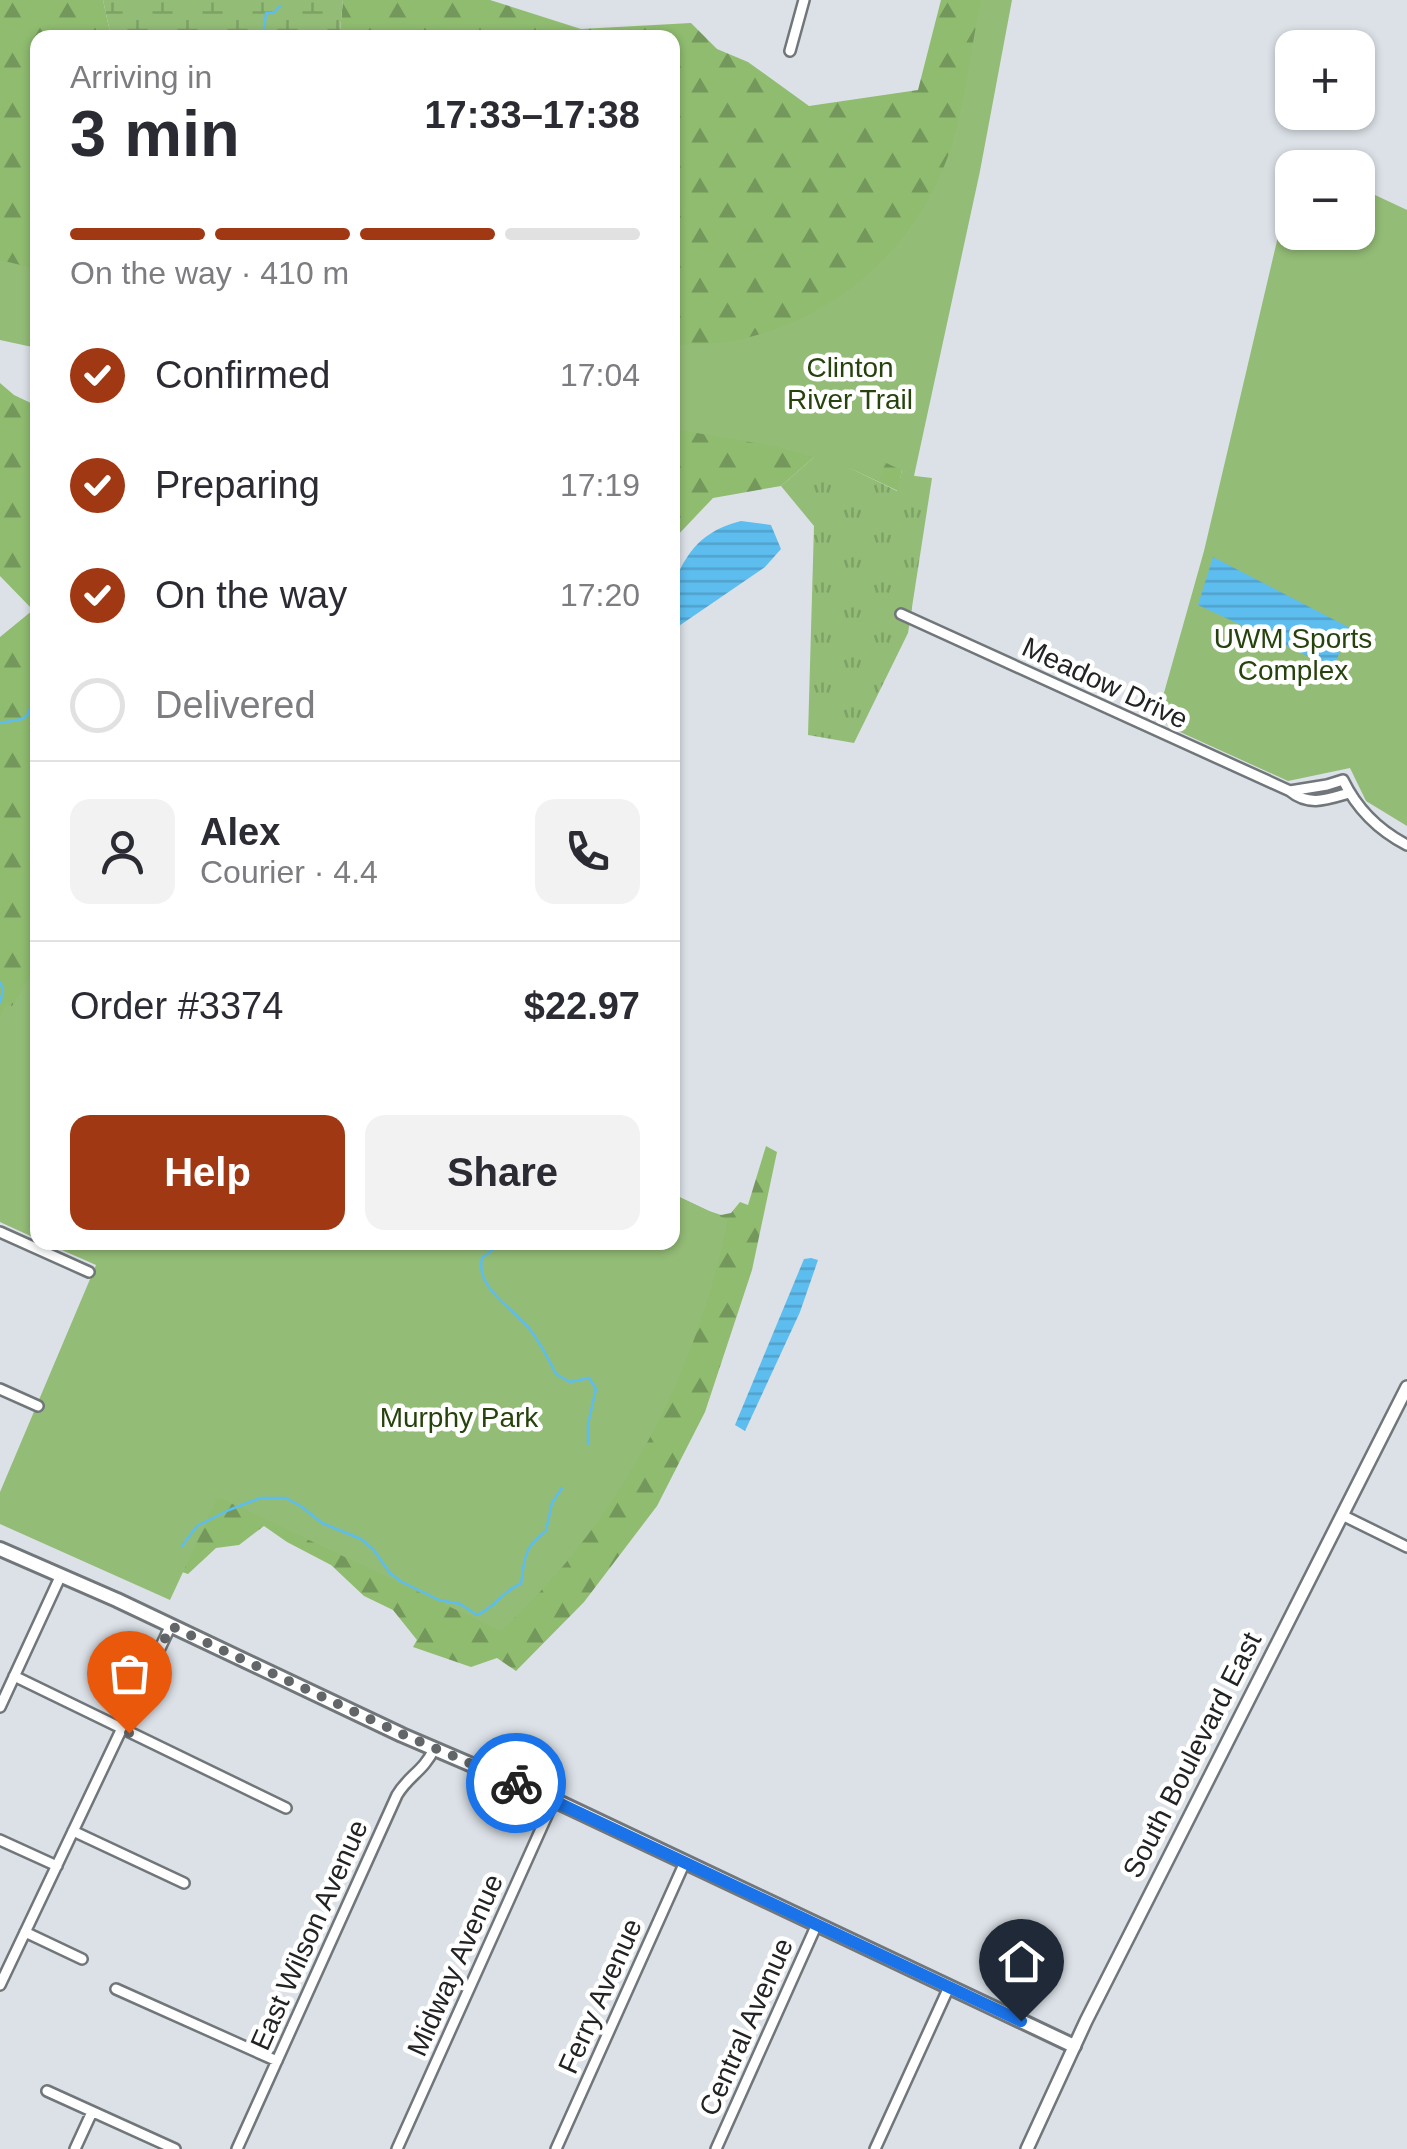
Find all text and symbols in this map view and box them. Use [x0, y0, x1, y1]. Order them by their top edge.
map controls [1275, 30, 1375, 250]
button: + [1275, 30, 1375, 130]
text: Arriving in [70, 59, 212, 95]
text: 17:33–17:38 [424, 94, 640, 136]
text: 3 min [70, 97, 240, 170]
button: − [1275, 150, 1375, 250]
text: On the way · 410 m [70, 255, 349, 291]
icon: check [70, 348, 125, 403]
park label: Clinton River Trail [787, 352, 913, 415]
text: Confirmed [155, 354, 330, 396]
text: 17:04 [560, 357, 640, 393]
icon: check [70, 458, 125, 513]
text: Preparing [155, 464, 320, 506]
text: 17:19 [560, 467, 640, 503]
icon: check [70, 568, 125, 623]
text: On the way [155, 574, 347, 616]
text: 17:20 [560, 577, 640, 613]
park label: UWM Sports Complex [1214, 623, 1372, 686]
street label: Meadow Drive [1017, 631, 1193, 735]
text: Delivered [155, 684, 316, 726]
button: person [70, 799, 175, 904]
button: phone [535, 799, 640, 904]
text: Alex [200, 811, 280, 853]
text: Courier · 4.4 [200, 854, 378, 890]
text: Order #3374 [70, 985, 283, 1027]
text: $22.97 [524, 985, 640, 1027]
button: Help [70, 1115, 345, 1230]
button: Share [365, 1115, 640, 1230]
park label: Murphy Park [380, 1402, 539, 1433]
street label: South Boulevard East [1117, 1627, 1267, 1883]
pin [87, 1631, 172, 1734]
icon: bag [102, 1646, 157, 1701]
courier [466, 1733, 566, 1833]
icon: bike [489, 1756, 544, 1811]
street label: East Wilson Avenue [244, 1815, 374, 2055]
street label: Midway Avenue [401, 1869, 509, 2061]
street label: Ferry Avenue [552, 1914, 648, 2078]
pin [979, 1919, 1064, 2022]
street label: Central Avenue [693, 1933, 799, 2121]
icon: home [994, 1934, 1049, 1989]

